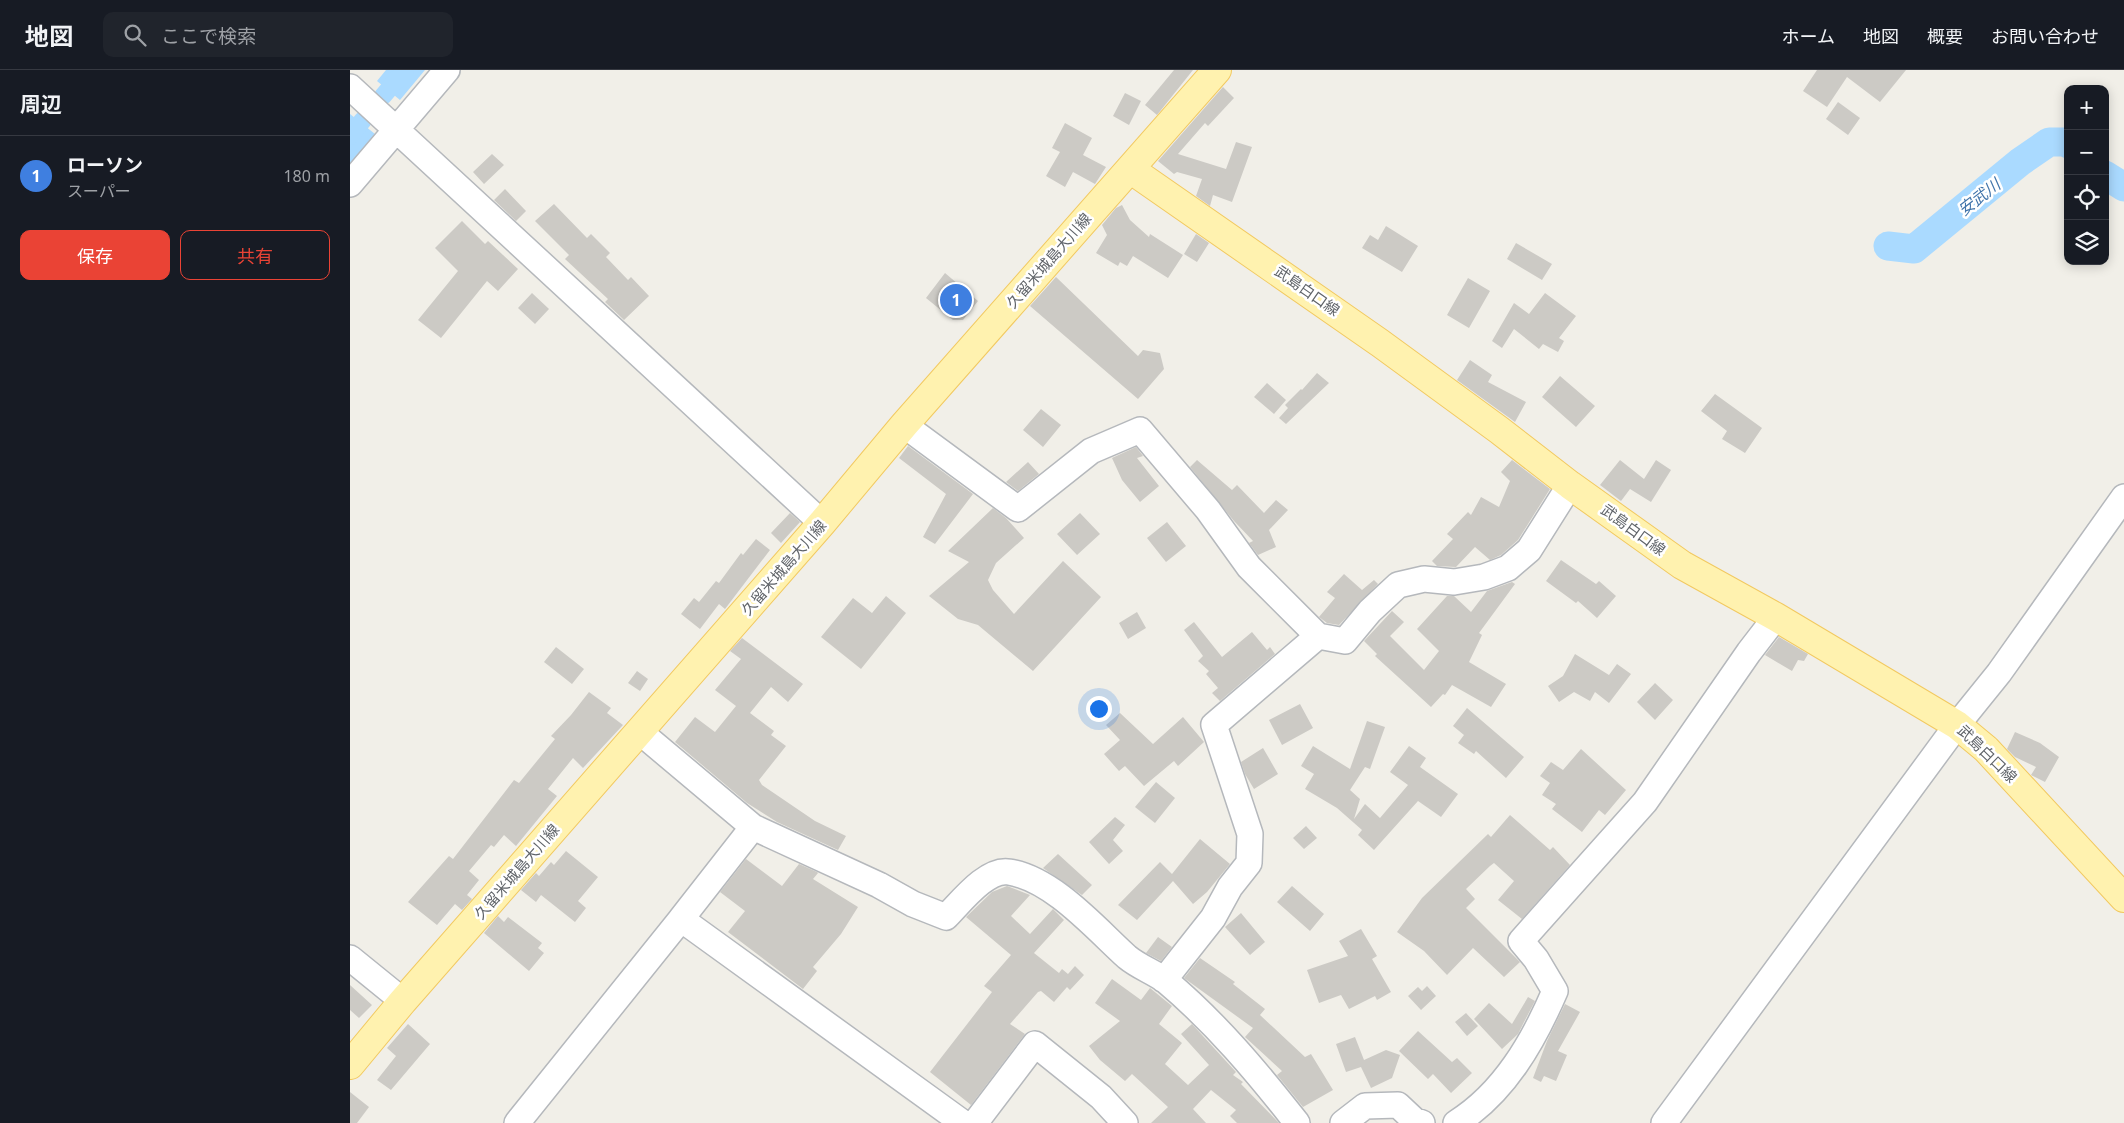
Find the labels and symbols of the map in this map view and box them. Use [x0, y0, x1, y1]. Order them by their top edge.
water label: 安武川 [1953, 172, 2006, 220]
street label: 久留米城島大川線 [1001, 208, 1095, 312]
street label: 武島白口線 [1271, 260, 1344, 320]
pin: 1 [940, 281, 972, 319]
street label: 武島白口線 [1597, 499, 1670, 559]
street label: 久留米城島大川線 [736, 515, 830, 619]
your location [1086, 696, 1112, 722]
street label: 武島白口線 [1954, 720, 2022, 787]
street label: 久留米城島大川線 [469, 819, 563, 923]

